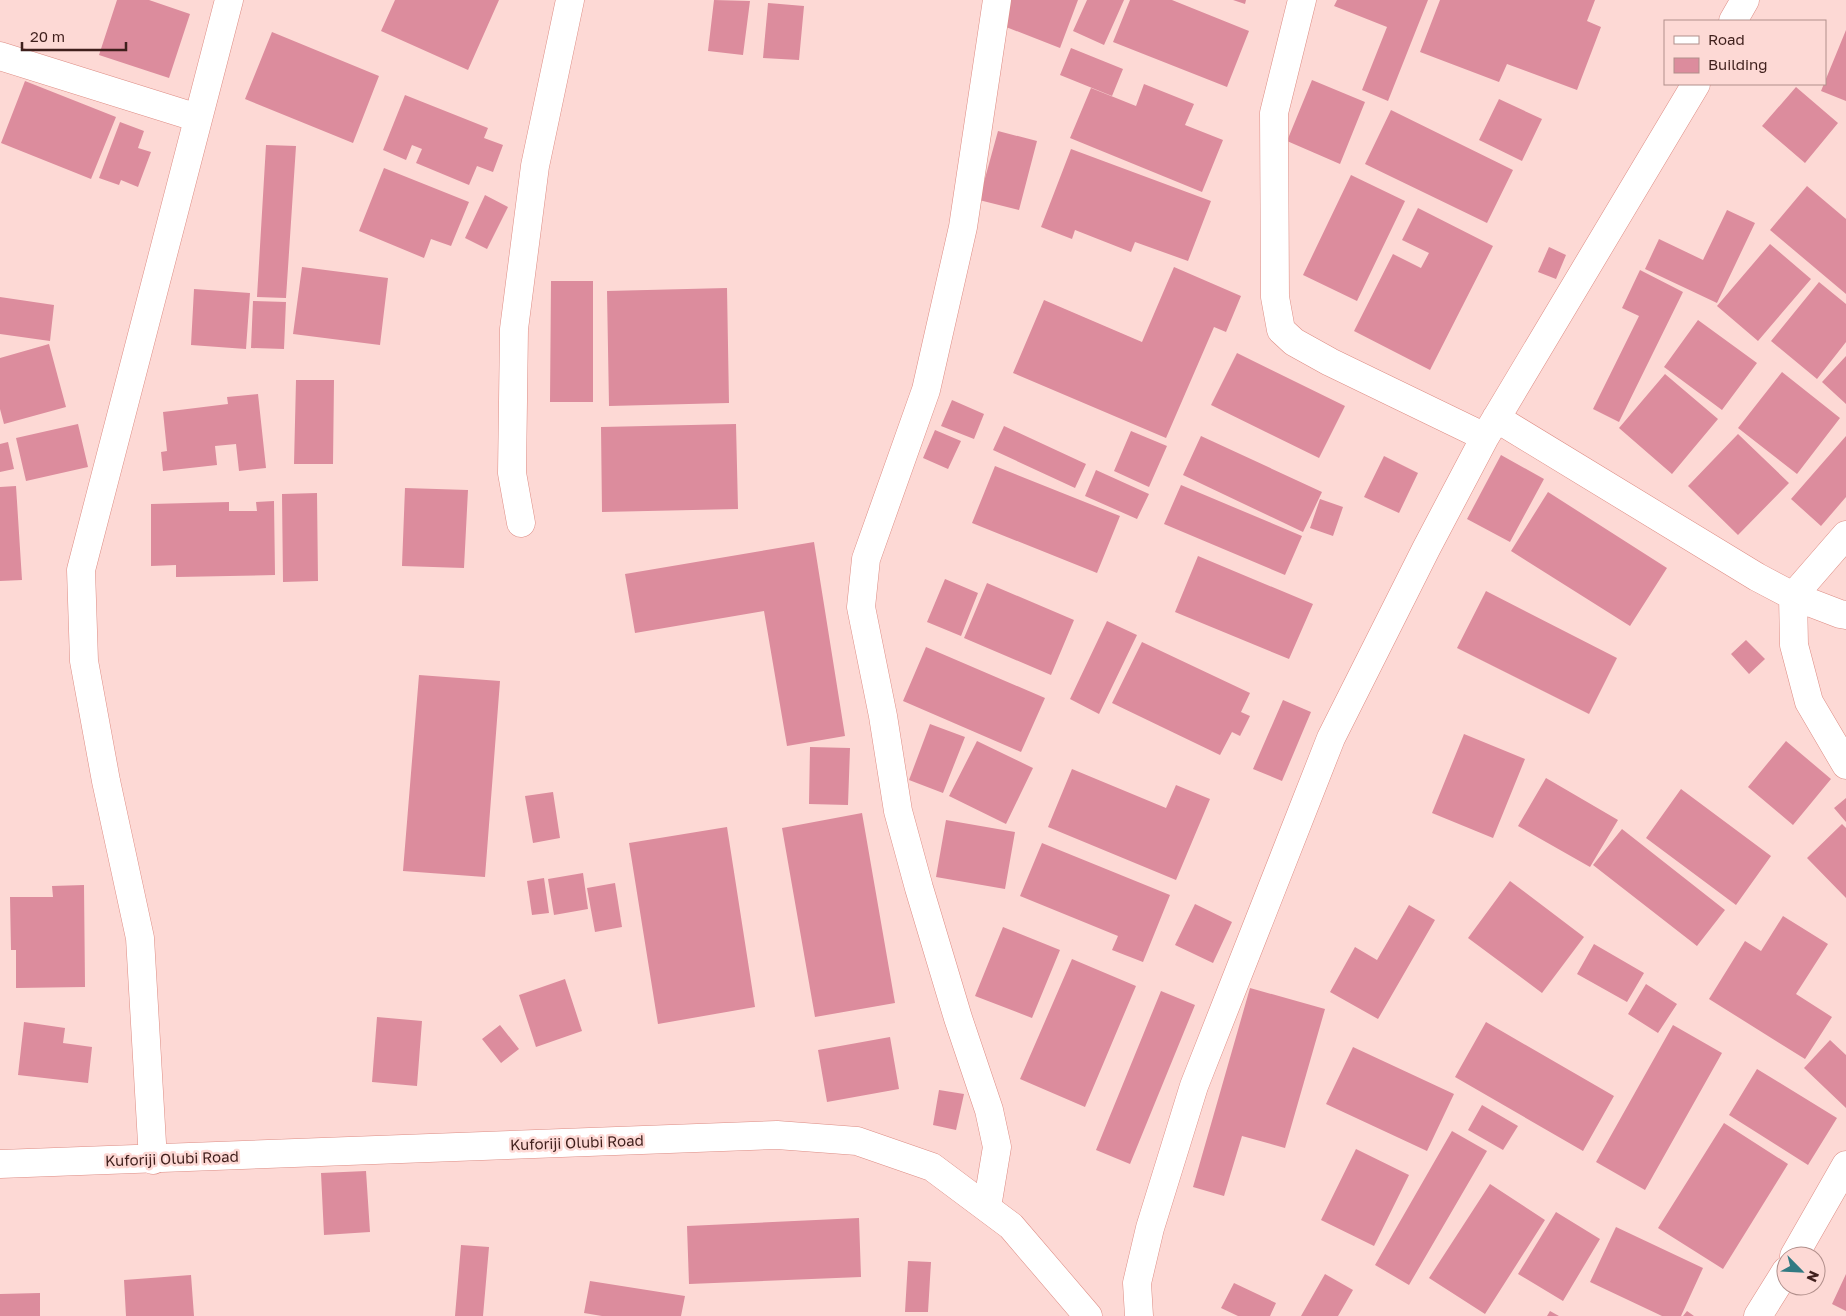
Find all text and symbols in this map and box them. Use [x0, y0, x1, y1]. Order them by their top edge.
scale bar [22, 20, 126, 52]
legend [1664, 20, 1826, 85]
text: 20 m [30, 27, 65, 45]
text: Road [1708, 30, 1745, 48]
text: Building [1708, 55, 1768, 73]
street label: Kuforiji Olubi Road [510, 1131, 644, 1153]
street label: Kuforiji Olubi Road [105, 1147, 239, 1169]
north arrow [1776, 1246, 1826, 1296]
text: N [1803, 1268, 1823, 1285]

